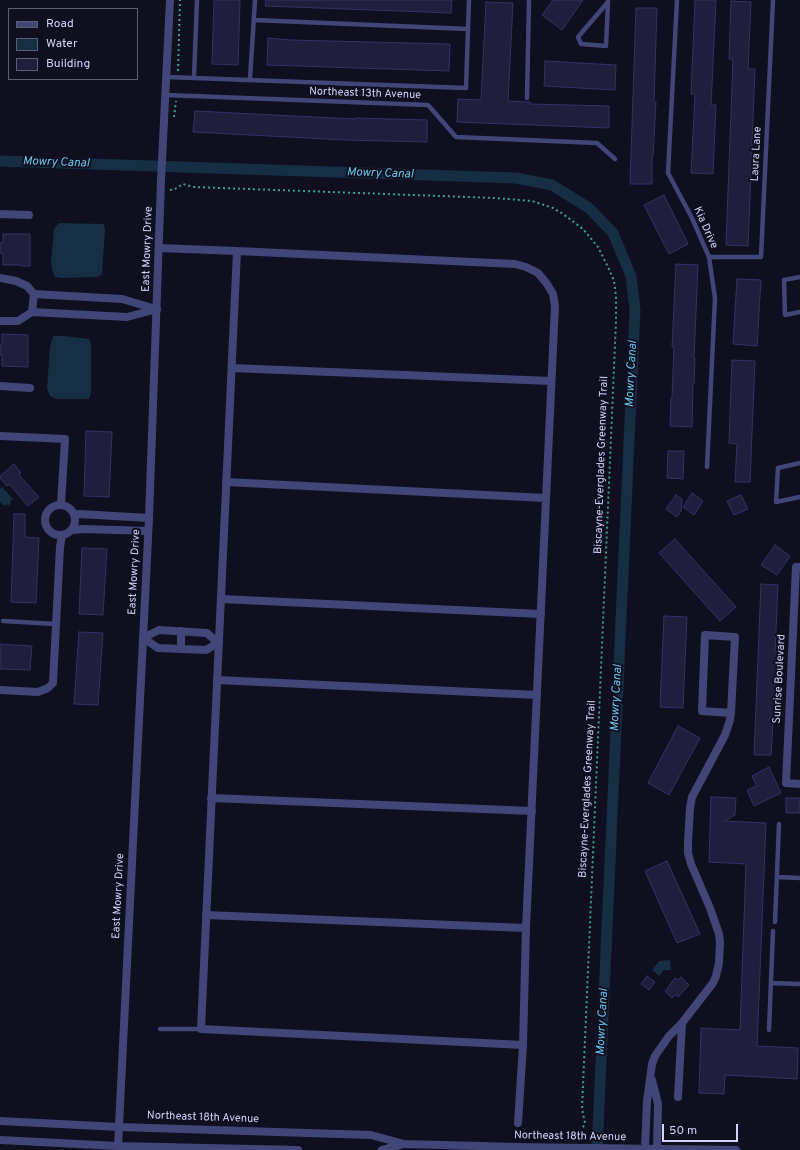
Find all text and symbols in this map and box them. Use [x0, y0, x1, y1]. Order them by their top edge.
legend [8, 8, 138, 80]
text: Road [46, 16, 74, 32]
text: Water [46, 36, 78, 52]
text: Building [46, 56, 90, 72]
street label: Northeast 13th Avenue [309, 85, 421, 103]
street label: Laura Lane [749, 126, 765, 182]
water label: Mowry Canal [22, 155, 90, 171]
water label: Mowry Canal [346, 166, 414, 182]
street label: Kia Drive [690, 205, 720, 251]
street label: East Mowry Drive [140, 206, 156, 292]
water label: Mowry Canal [623, 340, 641, 408]
street label: Biscayne-Everglades Greenway Trail [592, 376, 612, 554]
street label: East Mowry Drive [126, 529, 144, 615]
street label: Sunrise Boulevard [771, 634, 789, 724]
water label: Mowry Canal [608, 664, 626, 732]
street label: Biscayne-Everglades Greenway Trail [577, 700, 599, 878]
street label: East Mowry Drive [110, 853, 128, 939]
water label: Mowry Canal [594, 988, 612, 1056]
street label: Northeast 18th Avenue [147, 1109, 259, 1127]
scale bar [664, 1116, 740, 1142]
text: 50 m [669, 1123, 697, 1139]
street label: Northeast 18th Avenue [514, 1129, 626, 1145]

